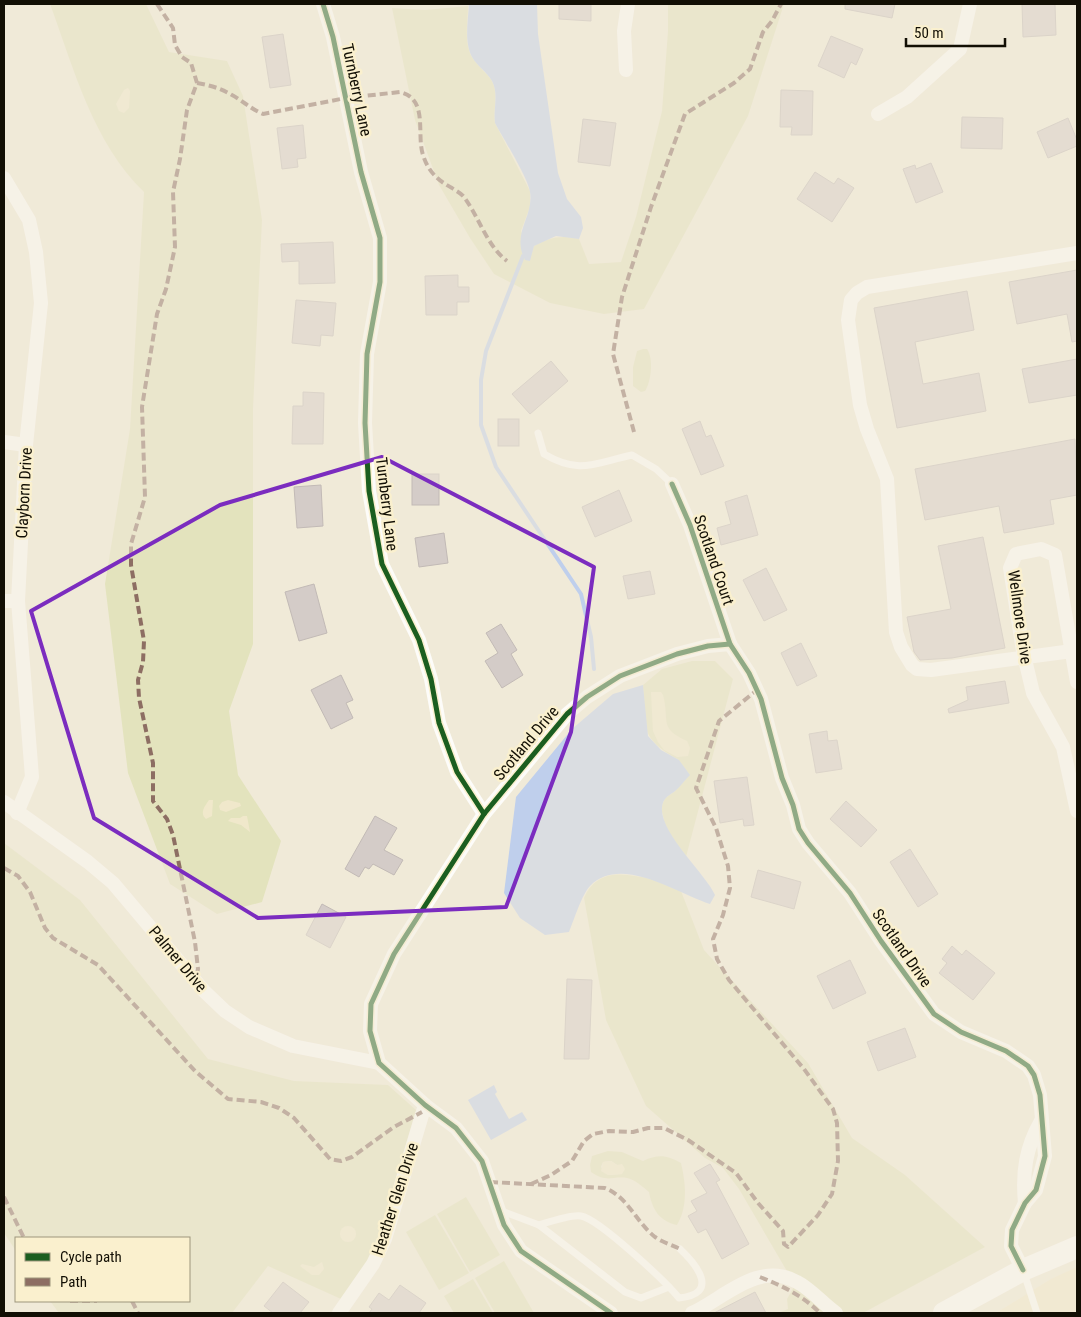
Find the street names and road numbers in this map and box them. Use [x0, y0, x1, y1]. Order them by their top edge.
street label: Turnberry Lane [338, 42, 376, 138]
street label: Clayborn Drive [12, 447, 36, 539]
street label: Turnberry Lane [372, 456, 402, 552]
street label: Scotland Court [690, 512, 738, 608]
street label: Wellmore Drive [1004, 569, 1036, 665]
street label: Scotland Drive [489, 702, 563, 784]
street label: Scotland Drive [868, 905, 936, 991]
street label: Palmer Drive [145, 922, 211, 996]
street label: Heather Glen Drive [368, 1140, 422, 1258]

